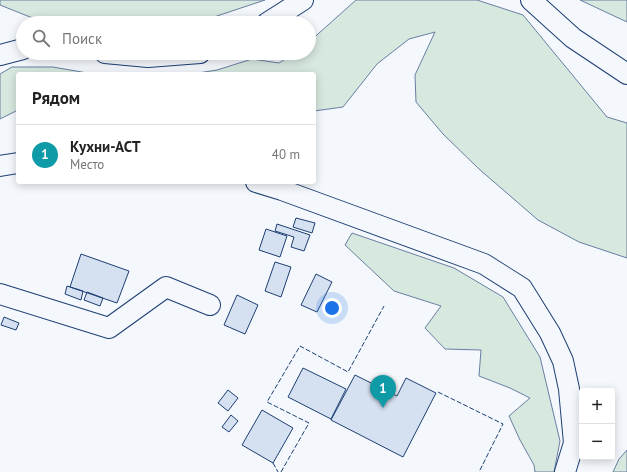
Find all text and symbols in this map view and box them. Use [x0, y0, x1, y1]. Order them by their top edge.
search box [16, 16, 316, 60]
icon: search [30, 27, 52, 49]
text: Поиск [62, 29, 102, 48]
text: Рядом [32, 87, 80, 109]
text: Кухни-АСТ [70, 137, 140, 156]
text: 1 [41, 146, 49, 163]
text: 40 m [272, 146, 300, 163]
text: Место [70, 156, 104, 173]
your location [322, 298, 342, 318]
pin: 1 [370, 375, 396, 408]
map controls [579, 388, 615, 460]
button: + [579, 388, 615, 424]
button: − [579, 424, 615, 460]

